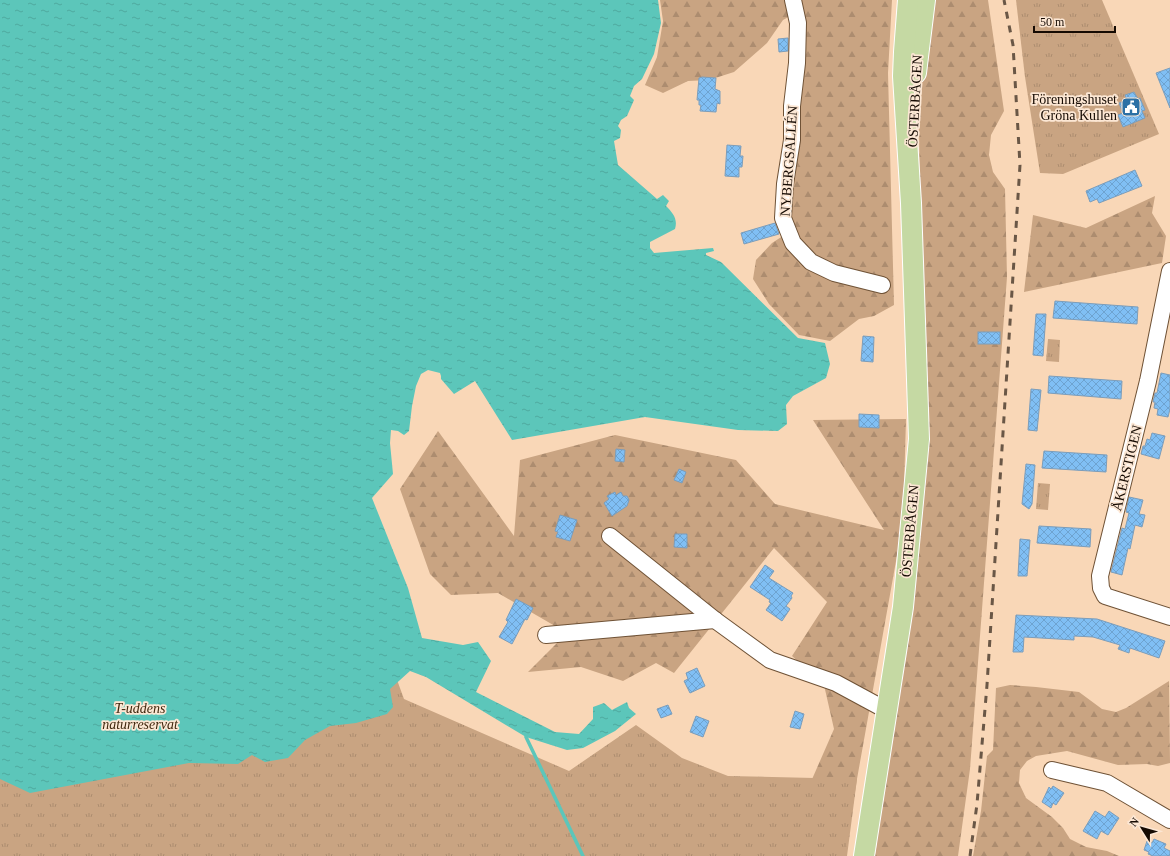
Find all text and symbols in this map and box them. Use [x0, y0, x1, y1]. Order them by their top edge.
scale bar [1034, 8, 1115, 34]
text: 50 m [1040, 15, 1065, 29]
street label: ÖSTERBÅGEN [904, 54, 925, 148]
place label: Föreningshuset Gröna Kullen [1031, 92, 1117, 123]
public building icon: Föreningshuset Gröna Kullen [1120, 96, 1142, 118]
street label: NYBERGSALLÉN [777, 105, 800, 217]
street label: ÅKERSTIGEN [1109, 424, 1145, 512]
street label: ÖSTERBÅGEN [897, 484, 922, 578]
park label: T-uddens naturreservat [102, 701, 179, 732]
north arrow [1122, 808, 1162, 848]
text: N [1127, 815, 1141, 829]

